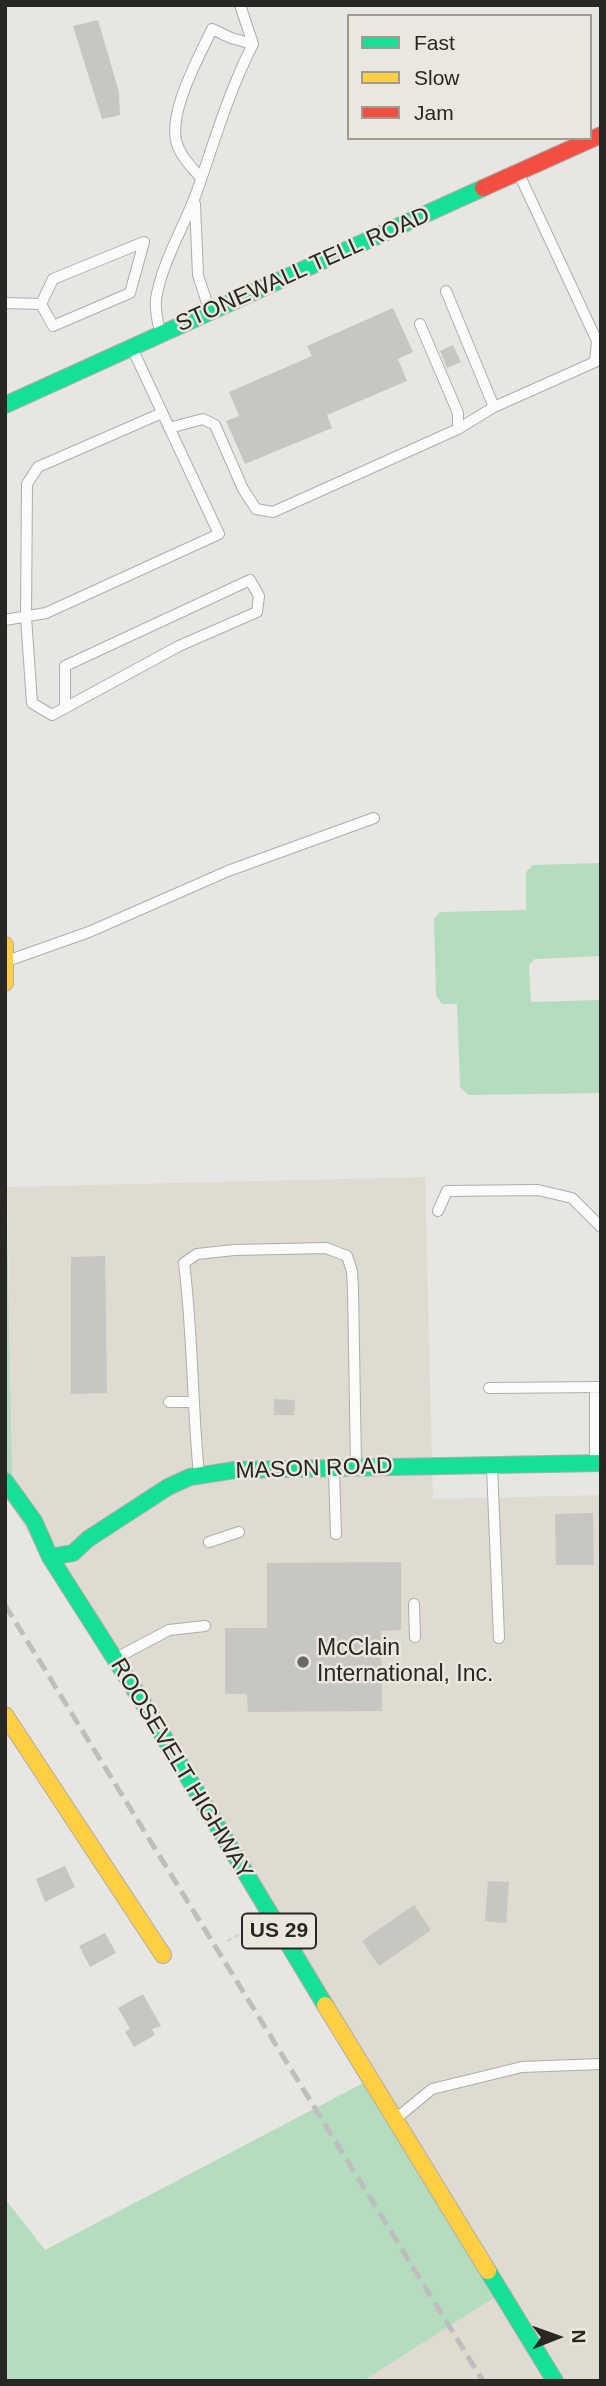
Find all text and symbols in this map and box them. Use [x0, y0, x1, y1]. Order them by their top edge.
legend [347, 14, 592, 140]
text: Fast [414, 31, 455, 54]
text: Slow [414, 66, 460, 89]
text: Jam [414, 101, 454, 124]
street label: STONEWALL TELL ROAD [172, 202, 434, 338]
street label: MASON ROAD [235, 1452, 393, 1486]
place label: McClain International, Inc. [317, 1635, 493, 1689]
street label: ROOSEVELT HIGHWAY [104, 1654, 258, 1884]
marker: McClain International, Inc. [295, 1654, 311, 1670]
road number: US 29 [242, 1913, 316, 1948]
north arrow [522, 2302, 592, 2372]
text: N [568, 2330, 589, 2344]

